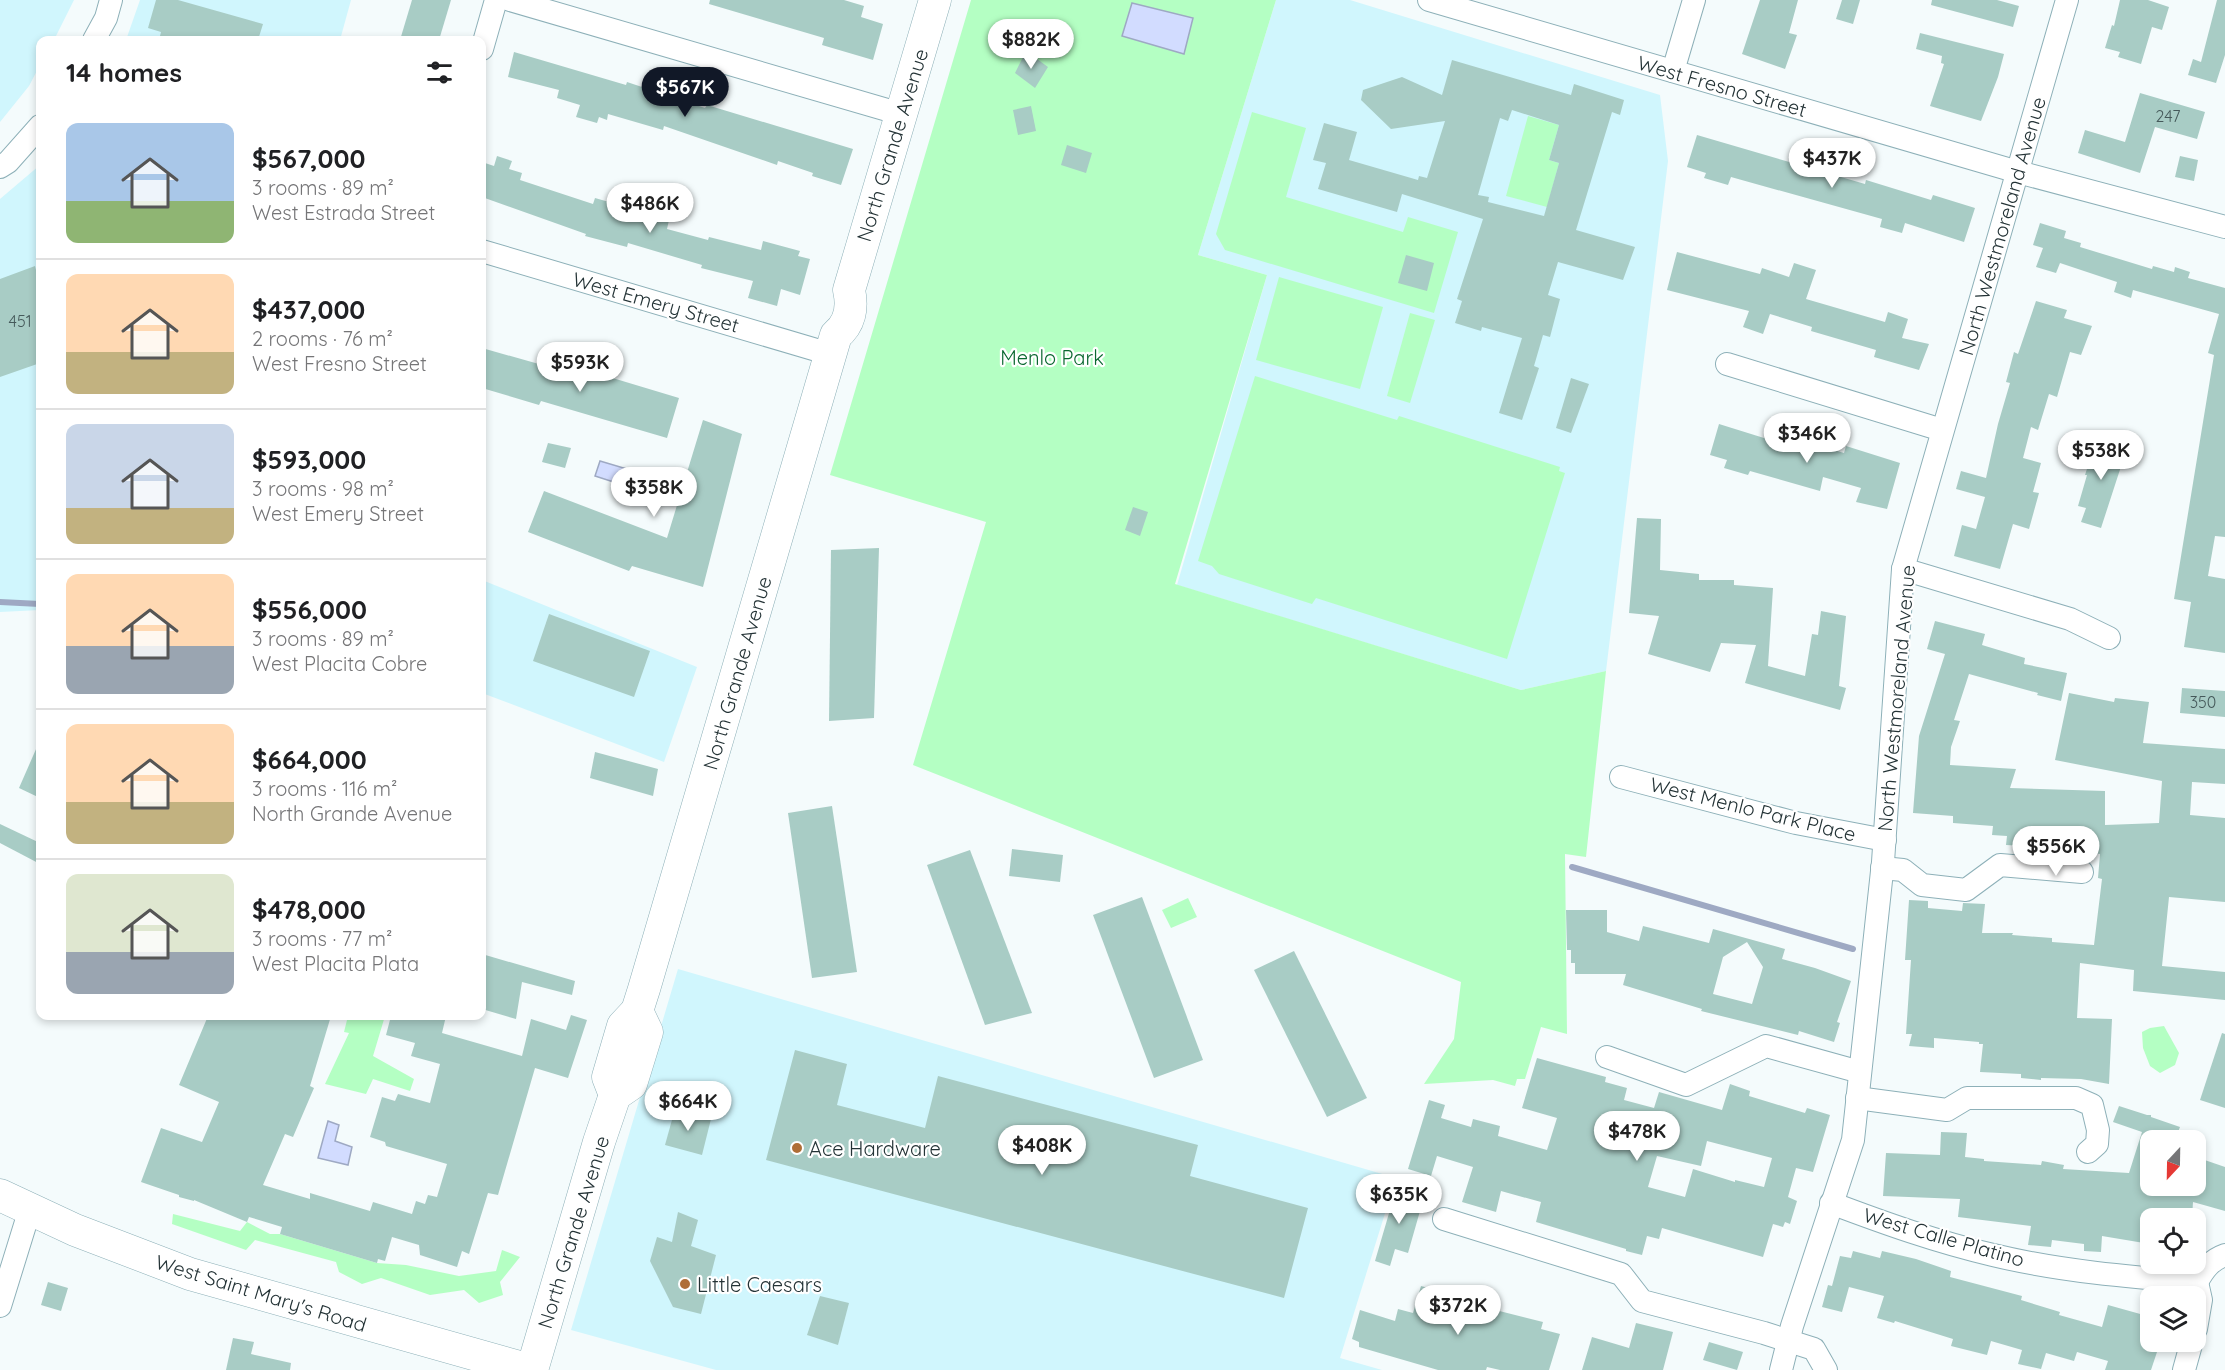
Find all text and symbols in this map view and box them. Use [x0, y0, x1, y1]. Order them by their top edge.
pin: $882K [989, 19, 1073, 70]
text: $882K [1002, 26, 1060, 51]
street label: North Grande Avenue [851, 46, 933, 244]
street label: West Fresno Street [1635, 50, 1810, 122]
text: 14 homes [66, 56, 182, 89]
icon: filters [423, 56, 456, 89]
pin: $567K [643, 67, 727, 118]
text: $567K [656, 74, 714, 99]
street label: North Westmoreland Avenue [1953, 94, 2051, 358]
house number: 247 [2156, 106, 2180, 126]
pin: $437K [1790, 138, 1874, 189]
text: $567,000 [252, 142, 365, 175]
text: $437K [1803, 145, 1861, 170]
icon: home [114, 147, 186, 219]
text: 3 rooms · 89 m² [252, 175, 394, 200]
pin: $486K [608, 183, 692, 234]
text: $486K [621, 190, 679, 215]
text: West Estrada Street [252, 200, 435, 225]
street label: West Emery Street [570, 266, 742, 338]
text: $437,000 [252, 293, 365, 326]
icon: home [114, 298, 186, 370]
house number: 451 [8, 311, 32, 331]
text: 2 rooms · 76 m² [252, 326, 393, 351]
pin: $593K [538, 342, 622, 393]
park label: Menlo Park [1000, 345, 1104, 370]
text: $593K [551, 349, 609, 374]
text: West Fresno Street [252, 351, 427, 376]
pin: $346K [1765, 413, 1849, 464]
text: $346K [1778, 420, 1836, 445]
pin: $538K [2059, 430, 2143, 481]
text: $538K [2072, 437, 2130, 462]
text: $593,000 [252, 443, 366, 476]
icon: home [114, 448, 186, 520]
pin: $358K [612, 467, 696, 518]
text: $358K [625, 474, 683, 499]
text: 3 rooms · 98 m² [252, 476, 394, 501]
text: West Emery Street [252, 501, 424, 526]
street label: North Westmoreland Avenue [1872, 564, 1920, 832]
street label: North Grande Avenue [697, 573, 777, 773]
text: $556,000 [252, 593, 367, 626]
icon: home [114, 598, 186, 670]
text: 3 rooms · 89 m² [252, 626, 394, 651]
text: West Placita Cobre [252, 651, 427, 676]
house number: 350 [2190, 692, 2216, 712]
text: $664,000 [252, 743, 367, 776]
icon: home [114, 748, 186, 820]
street label: West Menlo Park Place [1647, 771, 1859, 847]
text: 3 rooms · 116 m² [252, 776, 397, 801]
text: North Grande Avenue [252, 801, 452, 826]
pin: $556K [2014, 826, 2098, 877]
text: $556K [2026, 833, 2086, 858]
text: $478,000 [252, 893, 366, 926]
icon: home [114, 898, 186, 970]
text: 3 rooms · 77 m² [252, 926, 392, 951]
text: West Placita Plata [252, 951, 419, 976]
pin: $664K [646, 1081, 730, 1132]
text: $664K [659, 1088, 717, 1113]
pin: $478K [1595, 1111, 1679, 1162]
text: $478K [1608, 1118, 1666, 1143]
pin: $408K [1000, 1125, 1084, 1176]
north arrow [2140, 1130, 2206, 1196]
map controls [2140, 1130, 2206, 1352]
text: $408K [1012, 1132, 1072, 1157]
street label: North Grande Avenue [532, 1133, 614, 1331]
place label: Ace Hardware [809, 1136, 941, 1161]
marker: Ace Hardware [790, 1141, 804, 1155]
pin: $635K [1357, 1174, 1441, 1225]
text: $635K [1370, 1181, 1428, 1206]
street label: West Calle Platino [1861, 1202, 2027, 1272]
button: locate [2140, 1208, 2206, 1274]
street label: West Saint Mary's Road [152, 1249, 370, 1337]
place label: Little Caesars [697, 1272, 822, 1297]
marker: Little Caesars [678, 1277, 692, 1291]
pin: $372K [1416, 1285, 1500, 1336]
button: layers [2140, 1286, 2206, 1352]
text: $372K [1429, 1292, 1487, 1317]

